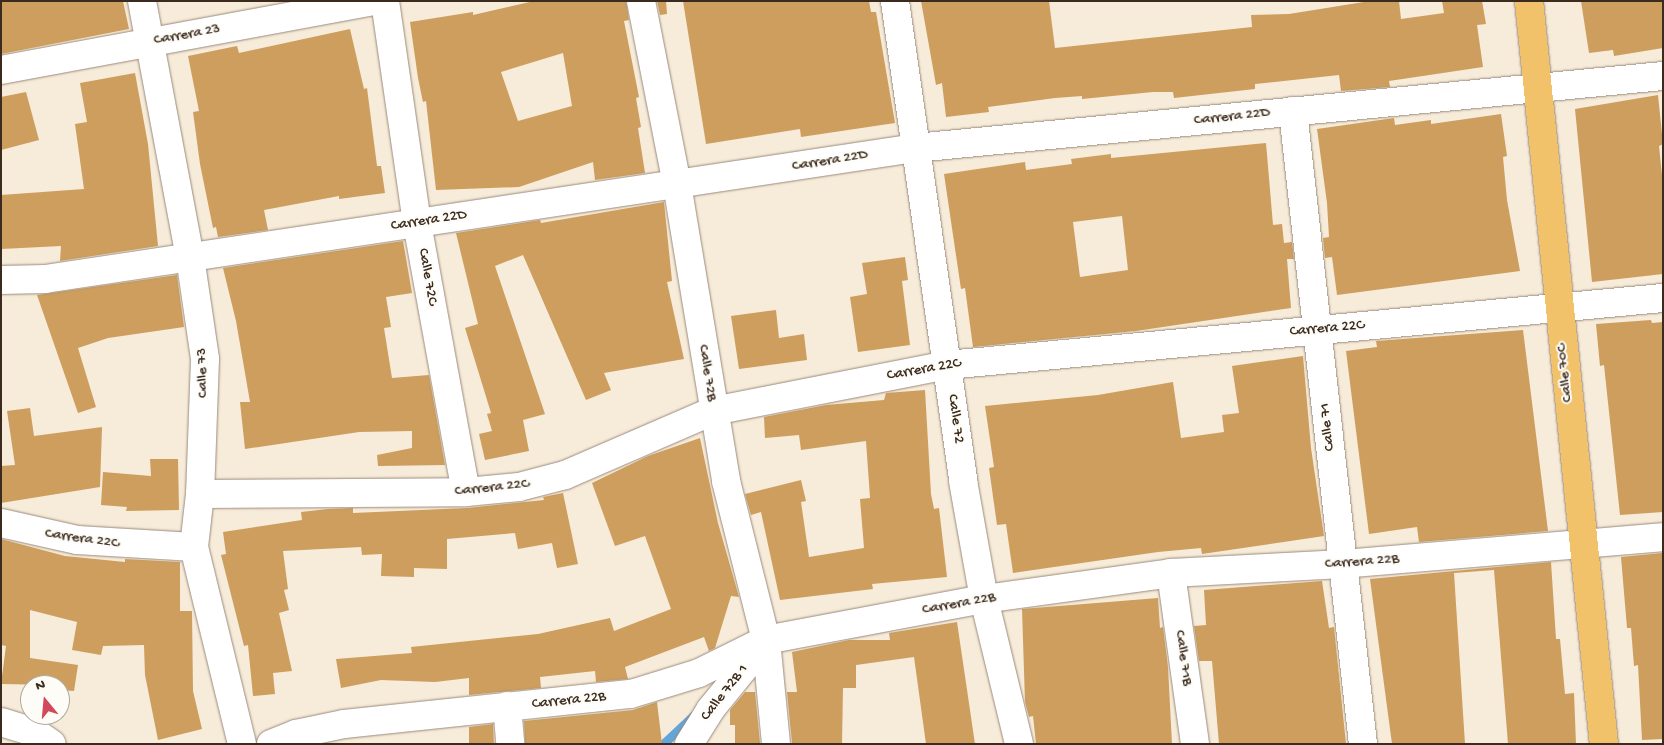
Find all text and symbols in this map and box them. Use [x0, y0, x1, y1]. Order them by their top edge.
street label: Carrera 23 [152, 20, 222, 50]
street label: Carrera 22D [1193, 104, 1271, 130]
street label: Carrera 22D [791, 146, 869, 176]
street label: Carrera 22D [390, 206, 468, 236]
street label: Calle 72C [413, 247, 441, 307]
street label: Carrera 22C [1289, 317, 1365, 341]
street label: Calle 72B [694, 343, 720, 403]
street label: Calle 70C [1553, 343, 1577, 403]
street label: Calle 73 [194, 348, 212, 398]
street label: Carrera 22C [886, 355, 962, 385]
street label: Calle 72 [943, 393, 967, 445]
street label: Calle 71 [1317, 402, 1339, 452]
street label: Carrera 22C [454, 475, 530, 501]
street label: Carrera 22C [44, 525, 120, 553]
street label: Carrera 22B [1324, 550, 1400, 574]
street label: Carrera 22B [921, 589, 997, 619]
street label: Calle 71B [1170, 629, 1196, 687]
street label: Calle 72B 1 [697, 661, 753, 725]
north arrow [20, 675, 70, 725]
text: N [34, 677, 48, 696]
street label: Carrera 22B [531, 688, 607, 714]

